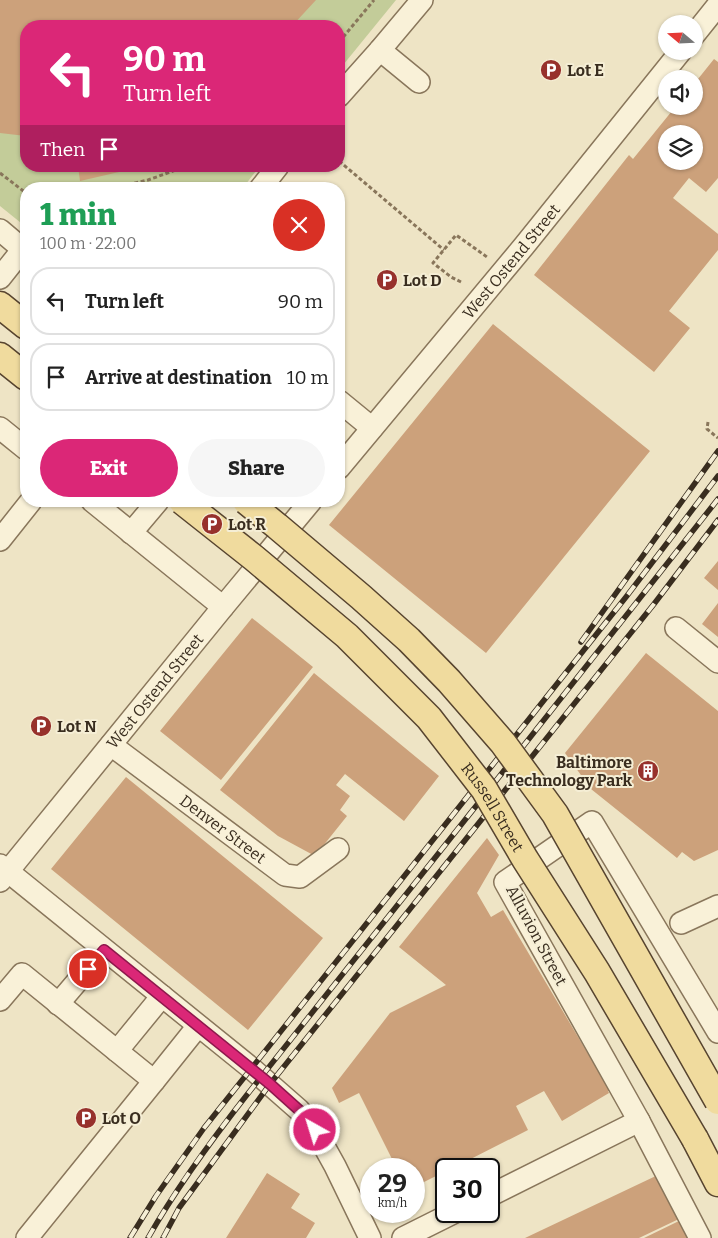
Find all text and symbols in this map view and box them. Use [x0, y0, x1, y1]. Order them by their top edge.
north arrow [658, 15, 702, 60]
map controls [658, 15, 703, 170]
text: 90 m [123, 38, 206, 80]
icon: left [40, 40, 105, 105]
parking icon: Lot E [539, 58, 563, 82]
place label: Lot E [567, 61, 604, 80]
button: sound [658, 70, 703, 115]
text: Turn left [123, 80, 211, 107]
button: layers [658, 125, 703, 170]
icon: arrive [95, 135, 123, 163]
text: Then [40, 138, 85, 161]
text: 1 min [40, 197, 116, 233]
button: close [273, 199, 325, 251]
street label: West Ostend Street [459, 200, 564, 323]
text: 100 m · 22:00 [40, 234, 137, 253]
parking icon: Lot D [375, 268, 399, 292]
place label: Lot D [403, 271, 442, 290]
icon: left [42, 287, 70, 315]
text: Turn left [85, 290, 164, 313]
text: 90 m [278, 290, 323, 313]
icon: arrive [42, 363, 70, 391]
text: Arrive at destination [85, 366, 272, 389]
text: 10 m [287, 366, 329, 389]
button: Exit [40, 439, 178, 497]
button: Share [188, 439, 325, 497]
parking icon: Lot R [200, 512, 224, 536]
place label: Lot R [228, 515, 266, 534]
street label: West Ostend Street [103, 630, 208, 753]
parking icon: Lot N [29, 714, 53, 738]
place label: Lot N [57, 717, 97, 736]
place label: Baltimore Technology Park [506, 753, 632, 790]
street label: Russell Street [457, 759, 528, 855]
building icon: Baltimore Technology Park [636, 759, 660, 783]
street label: Denver Street [176, 791, 270, 868]
street label: Alluvion Street [502, 882, 571, 989]
pin [67, 948, 109, 990]
icon: arrive [74, 955, 102, 983]
position arrow [288, 1103, 340, 1155]
parking icon: Lot O [74, 1106, 98, 1130]
place label: Lot O [102, 1109, 141, 1128]
speed limit sign: 30 [435, 1158, 500, 1223]
text: 29 [378, 1169, 407, 1199]
text: km/h [378, 1196, 407, 1210]

